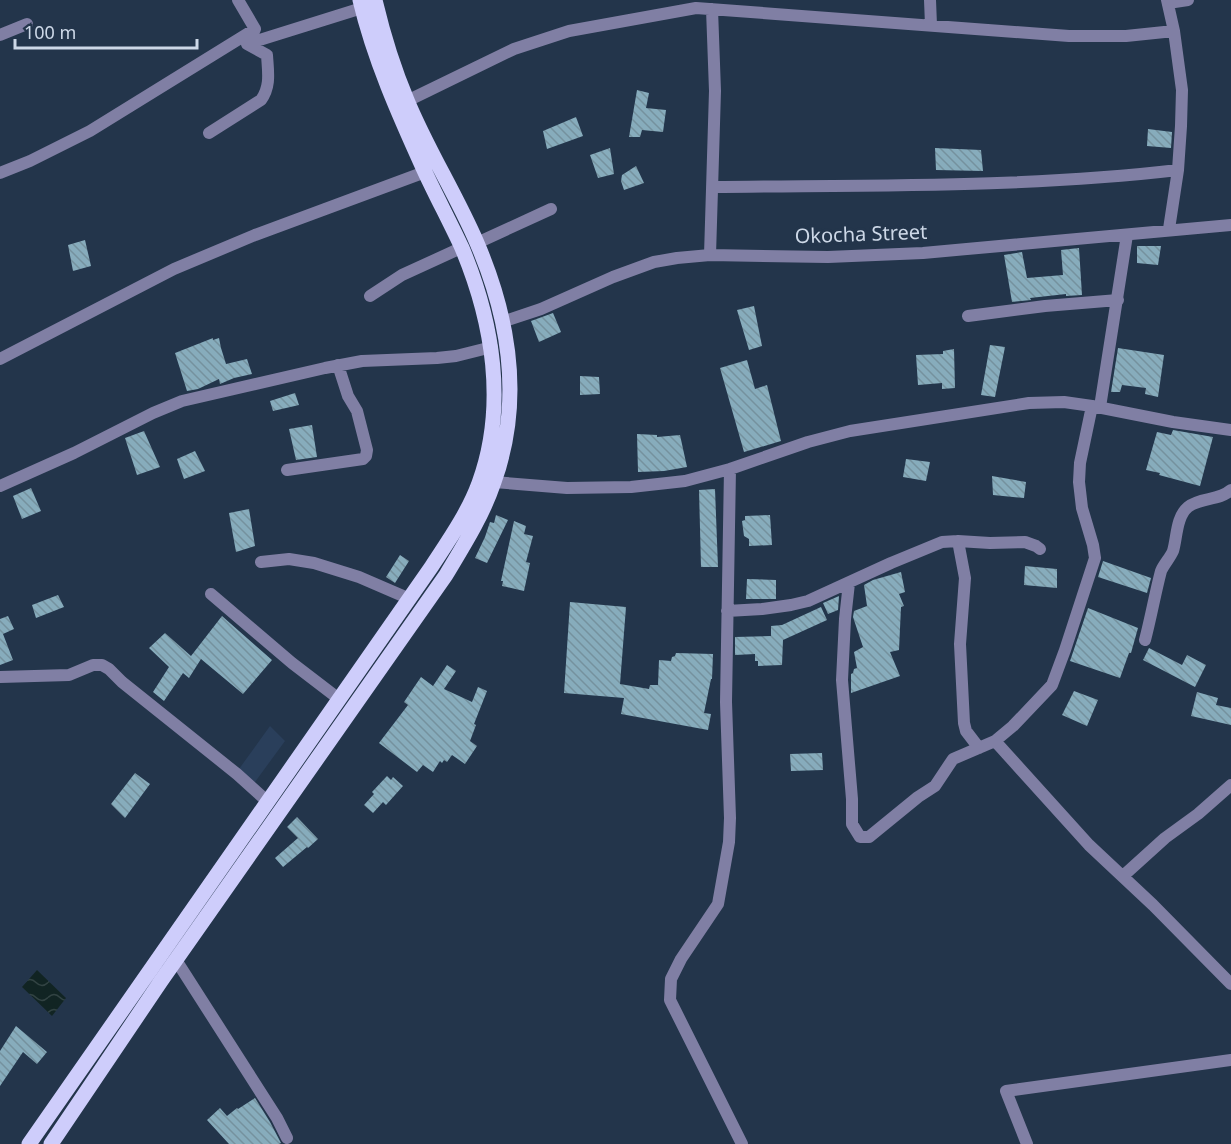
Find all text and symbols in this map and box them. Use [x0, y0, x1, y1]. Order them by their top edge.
scale bar [15, 12, 196, 50]
text: 100 m [24, 20, 76, 44]
street label: Okocha Street [794, 218, 928, 249]

